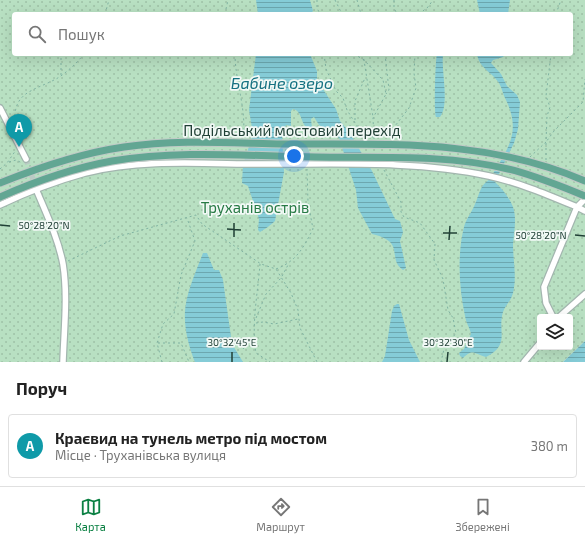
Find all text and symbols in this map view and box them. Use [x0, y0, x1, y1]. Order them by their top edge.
search box [12, 12, 573, 56]
icon: search [26, 23, 48, 45]
text: Пошук [58, 25, 105, 43]
water label: Бабине озеро [231, 73, 333, 92]
pin: A [6, 114, 32, 147]
street label: Подільський мостовий перехід [183, 121, 401, 139]
your location [284, 146, 304, 166]
park label: Труханів острів [201, 198, 309, 217]
text: 50°28'20"N [18, 219, 70, 231]
text: 50°28'20"N [515, 229, 567, 241]
map controls [537, 314, 573, 350]
button: layers [537, 314, 573, 350]
text: 30°32'45"E [208, 336, 257, 348]
text: 30°32'30"E [423, 336, 473, 348]
text: Поруч [16, 378, 67, 398]
text: Краєвид на тунель метро під мостом [55, 429, 327, 447]
text: A [26, 438, 34, 454]
text: 380 m [531, 438, 568, 454]
text: Місце · Труханівська вулиця [55, 447, 226, 463]
tab: Карта [75, 496, 106, 533]
tab: Маршрут [256, 496, 305, 533]
tab: Збережені [455, 496, 510, 533]

